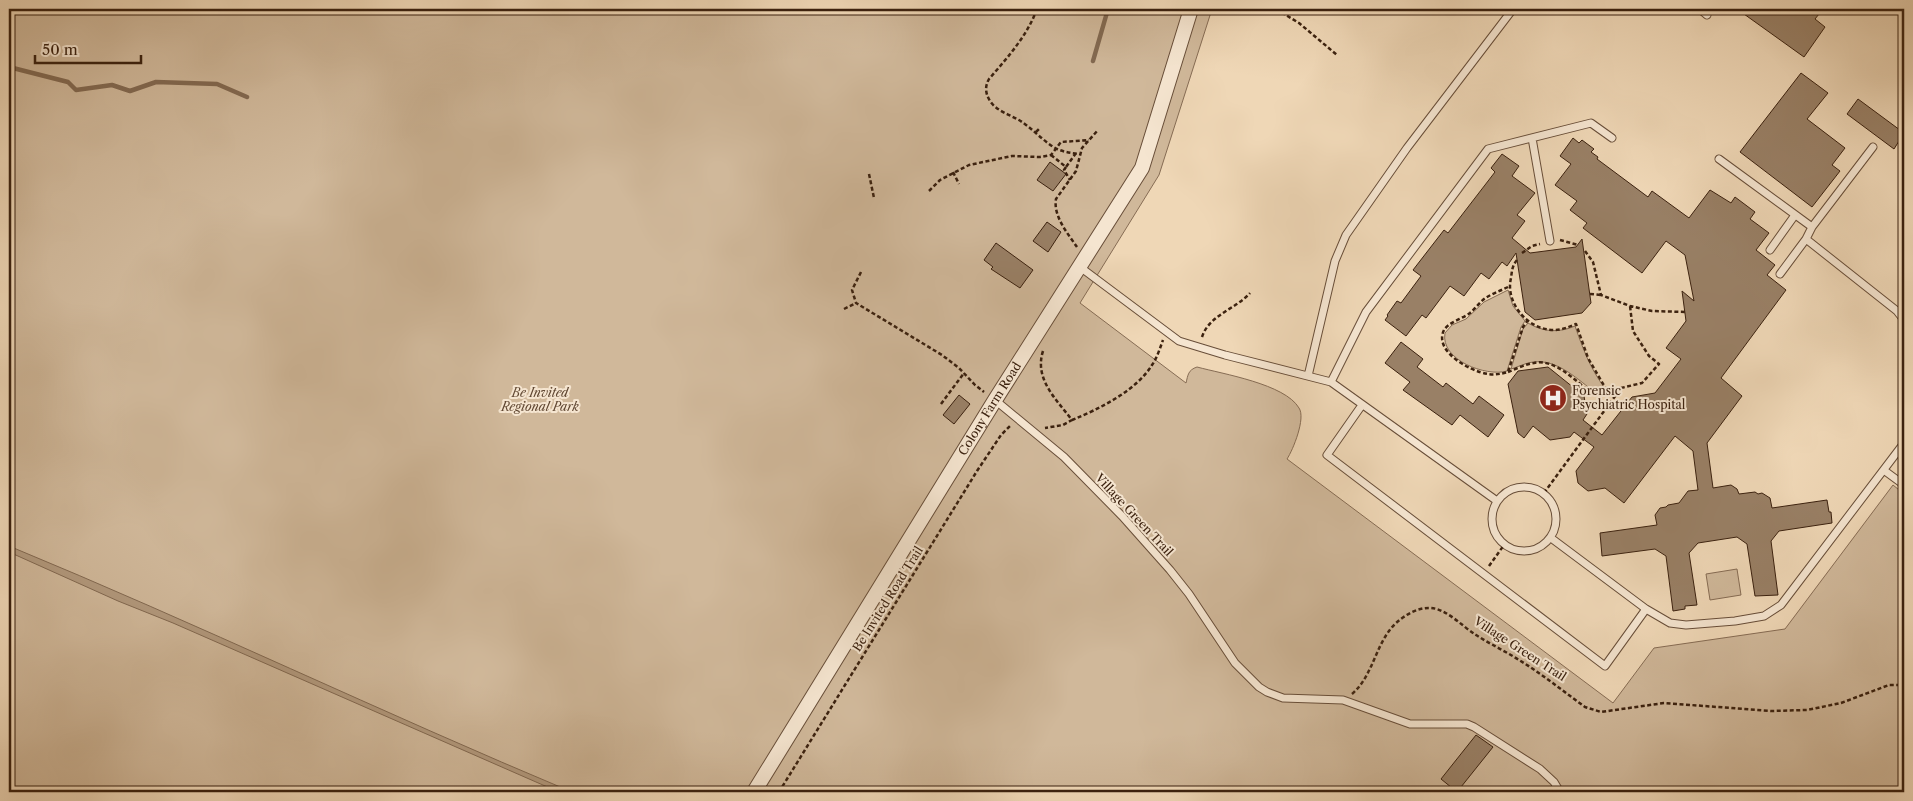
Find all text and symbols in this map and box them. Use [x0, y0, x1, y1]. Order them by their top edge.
scale bar [35, 32, 141, 64]
text: 50 m [42, 40, 78, 59]
street label: Colony Farm Road [955, 358, 1025, 458]
hospital icon: Forensic Psychiatric Hospital [1538, 383, 1568, 413]
place label: Forensic Psychiatric Hospital [1572, 383, 1686, 412]
park label: Be Invited Regional Park [500, 385, 579, 414]
street label: Village Green Trail [1092, 470, 1177, 559]
street label: Be Invited Road Trail [849, 543, 926, 654]
street label: Village Green Trail [1470, 613, 1570, 684]

